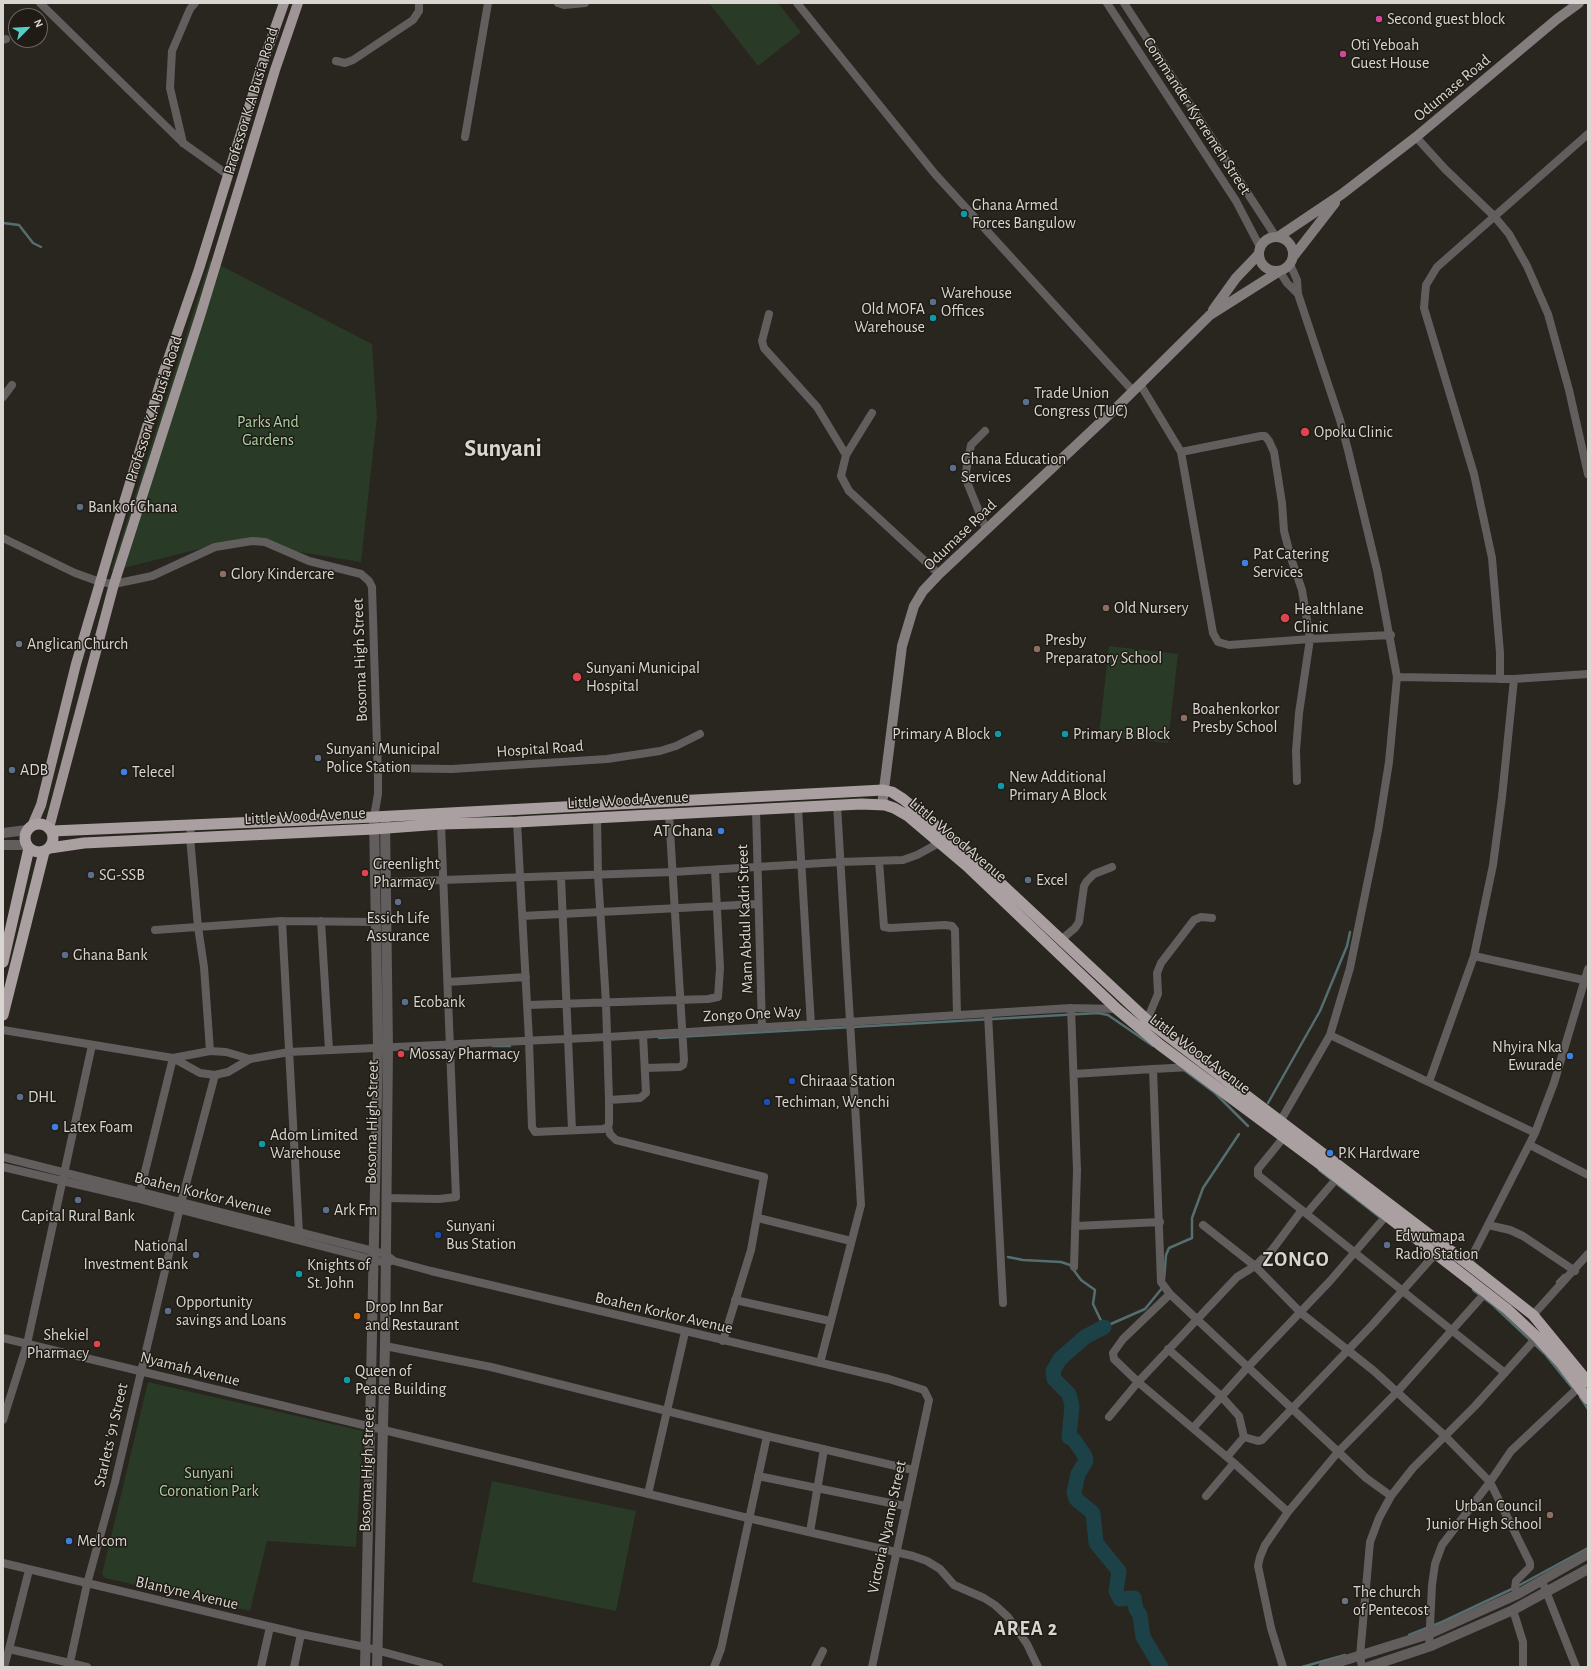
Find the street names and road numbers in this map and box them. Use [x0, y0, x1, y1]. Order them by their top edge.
street label: Professor K.A Busia Road [219, 25, 283, 177]
street label: Commander Kyeremeh Street [1139, 34, 1255, 198]
street label: Odumase Road [1410, 50, 1494, 126]
street label: Professor K.A Busia Road [121, 333, 187, 485]
street label: Odumase Road [919, 495, 1001, 575]
street label: Bosoma High Street [348, 598, 372, 722]
street label: Hospital Road [496, 736, 584, 762]
street label: Little Wood Avenue [567, 787, 689, 813]
street label: Little Wood Avenue [905, 794, 1011, 886]
street label: Little Wood Avenue [244, 803, 366, 829]
street label: Mam Abdul Kadri Street [733, 844, 757, 994]
street label: Zongo One Way [703, 1002, 801, 1026]
street label: Little Wood Avenue [1146, 1010, 1254, 1098]
street label: Bosoma High Street [361, 1060, 383, 1184]
street label: Boahen Korkor Avenue [132, 1168, 274, 1220]
street label: Boahen Korkor Avenue [593, 1288, 735, 1338]
street label: Nyamah Avenue [138, 1347, 242, 1391]
street label: Starlets '91 Street [90, 1381, 132, 1489]
street label: Bosoma High Street [355, 1408, 379, 1532]
street label: Victoria Nyame Street [864, 1459, 910, 1595]
street label: Blantyne Avenue [134, 1572, 240, 1614]

